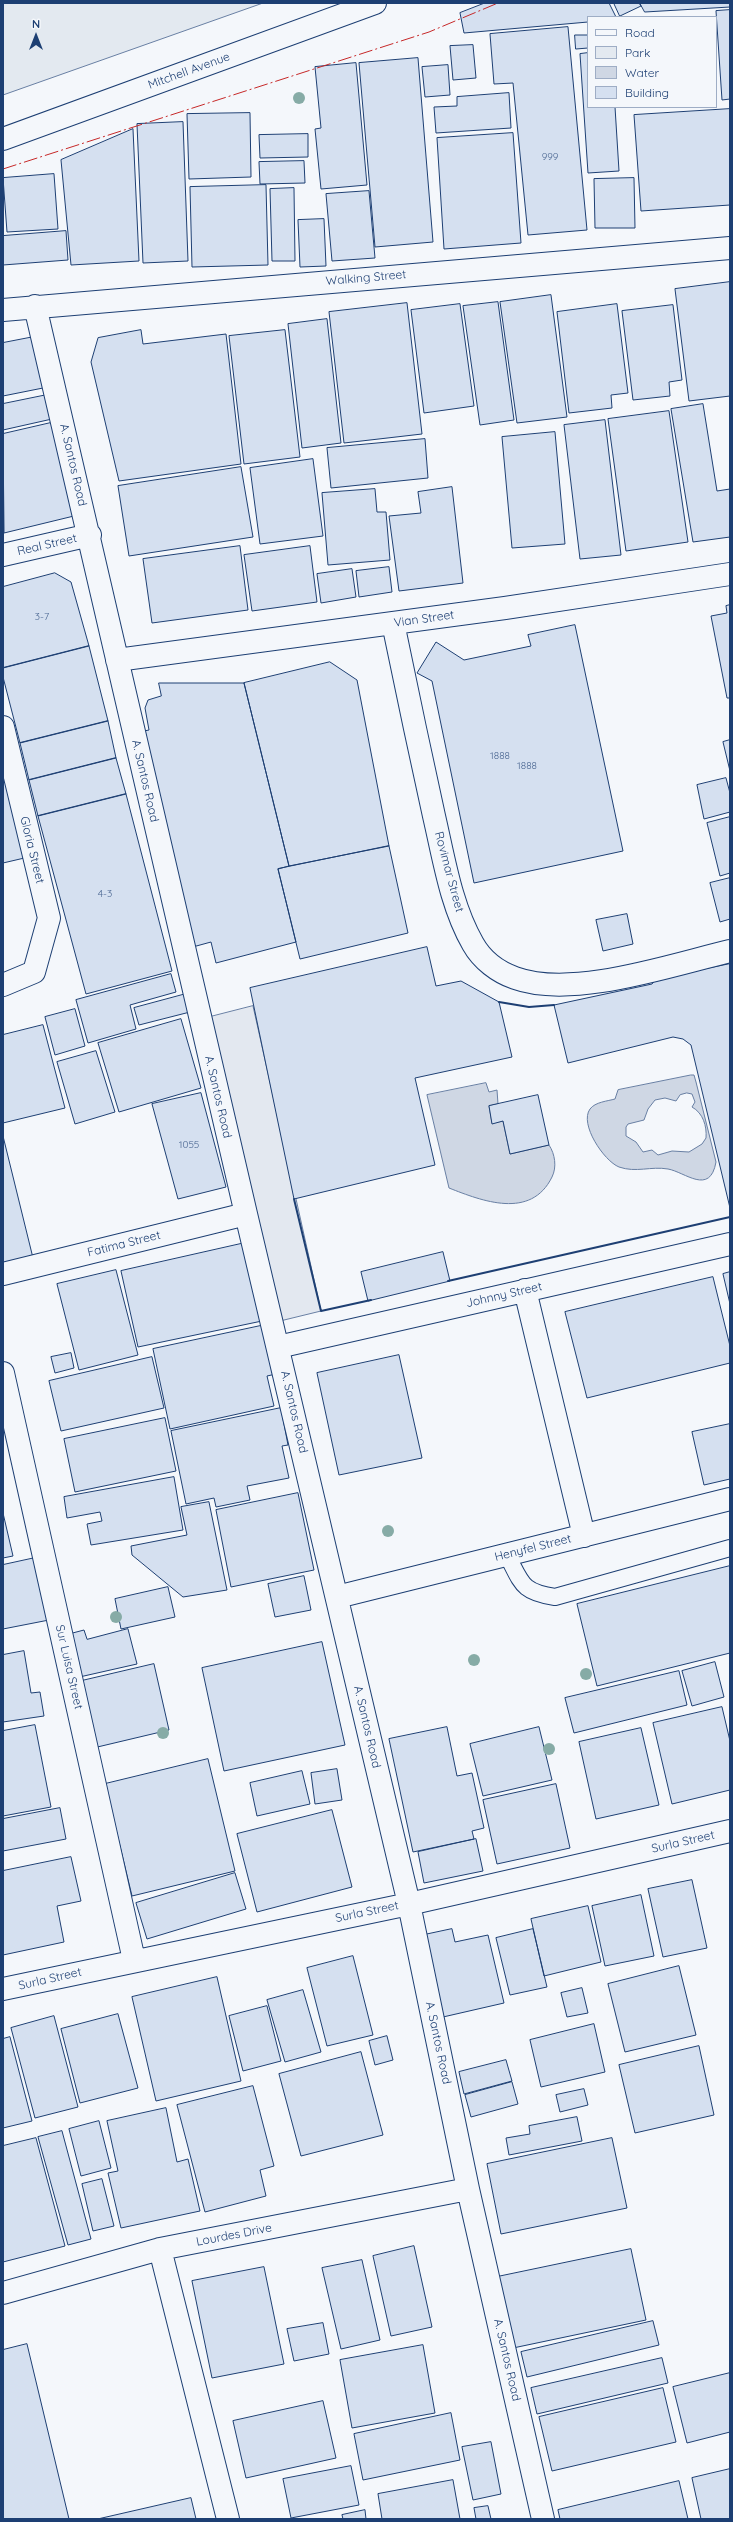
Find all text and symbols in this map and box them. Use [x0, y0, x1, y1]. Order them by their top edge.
north arrow [16, 16, 56, 56]
legend [587, 16, 717, 108]
text: N [32, 17, 40, 31]
text: Road [625, 25, 655, 40]
text: Park [625, 45, 650, 60]
street label: Mitchell Avenue [146, 50, 232, 92]
text: Water [625, 65, 659, 80]
text: Building [625, 85, 669, 100]
house number: 999 [542, 151, 558, 163]
street label: Walking Street [325, 267, 407, 289]
street label: A. Santos Road [57, 422, 89, 508]
street label: Real Street [16, 531, 78, 559]
street label: Vian Street [393, 608, 455, 630]
house number: 3-7 [35, 611, 49, 623]
street label: A. Santos Road [129, 738, 161, 824]
house number: 1888 [490, 750, 510, 762]
house number: 1888 [517, 760, 537, 772]
street label: Gloria Street [17, 815, 47, 885]
street label: Rovimar Street [431, 830, 467, 914]
house number: 4-3 [98, 888, 112, 900]
street label: A. Santos Road [202, 1054, 234, 1140]
house number: 1055 [179, 1139, 199, 1151]
street label: Fatima Street [86, 1228, 162, 1260]
street label: Johnny Street [465, 1279, 543, 1311]
street label: A. Santos Road [278, 1369, 310, 1455]
street label: Henyfel Street [493, 1532, 573, 1564]
street label: Sur Luisa Street [52, 1623, 86, 1711]
street label: A. Santos Road [351, 1684, 383, 1770]
street label: Surla Street [650, 1828, 716, 1856]
street label: Surla Street [334, 1898, 400, 1926]
street label: Surla Street [17, 1965, 83, 1993]
street label: A. Santos Road [422, 2000, 454, 2086]
street label: Lourdes Drive [195, 2221, 273, 2249]
street label: A. Santos Road [491, 2317, 523, 2403]

